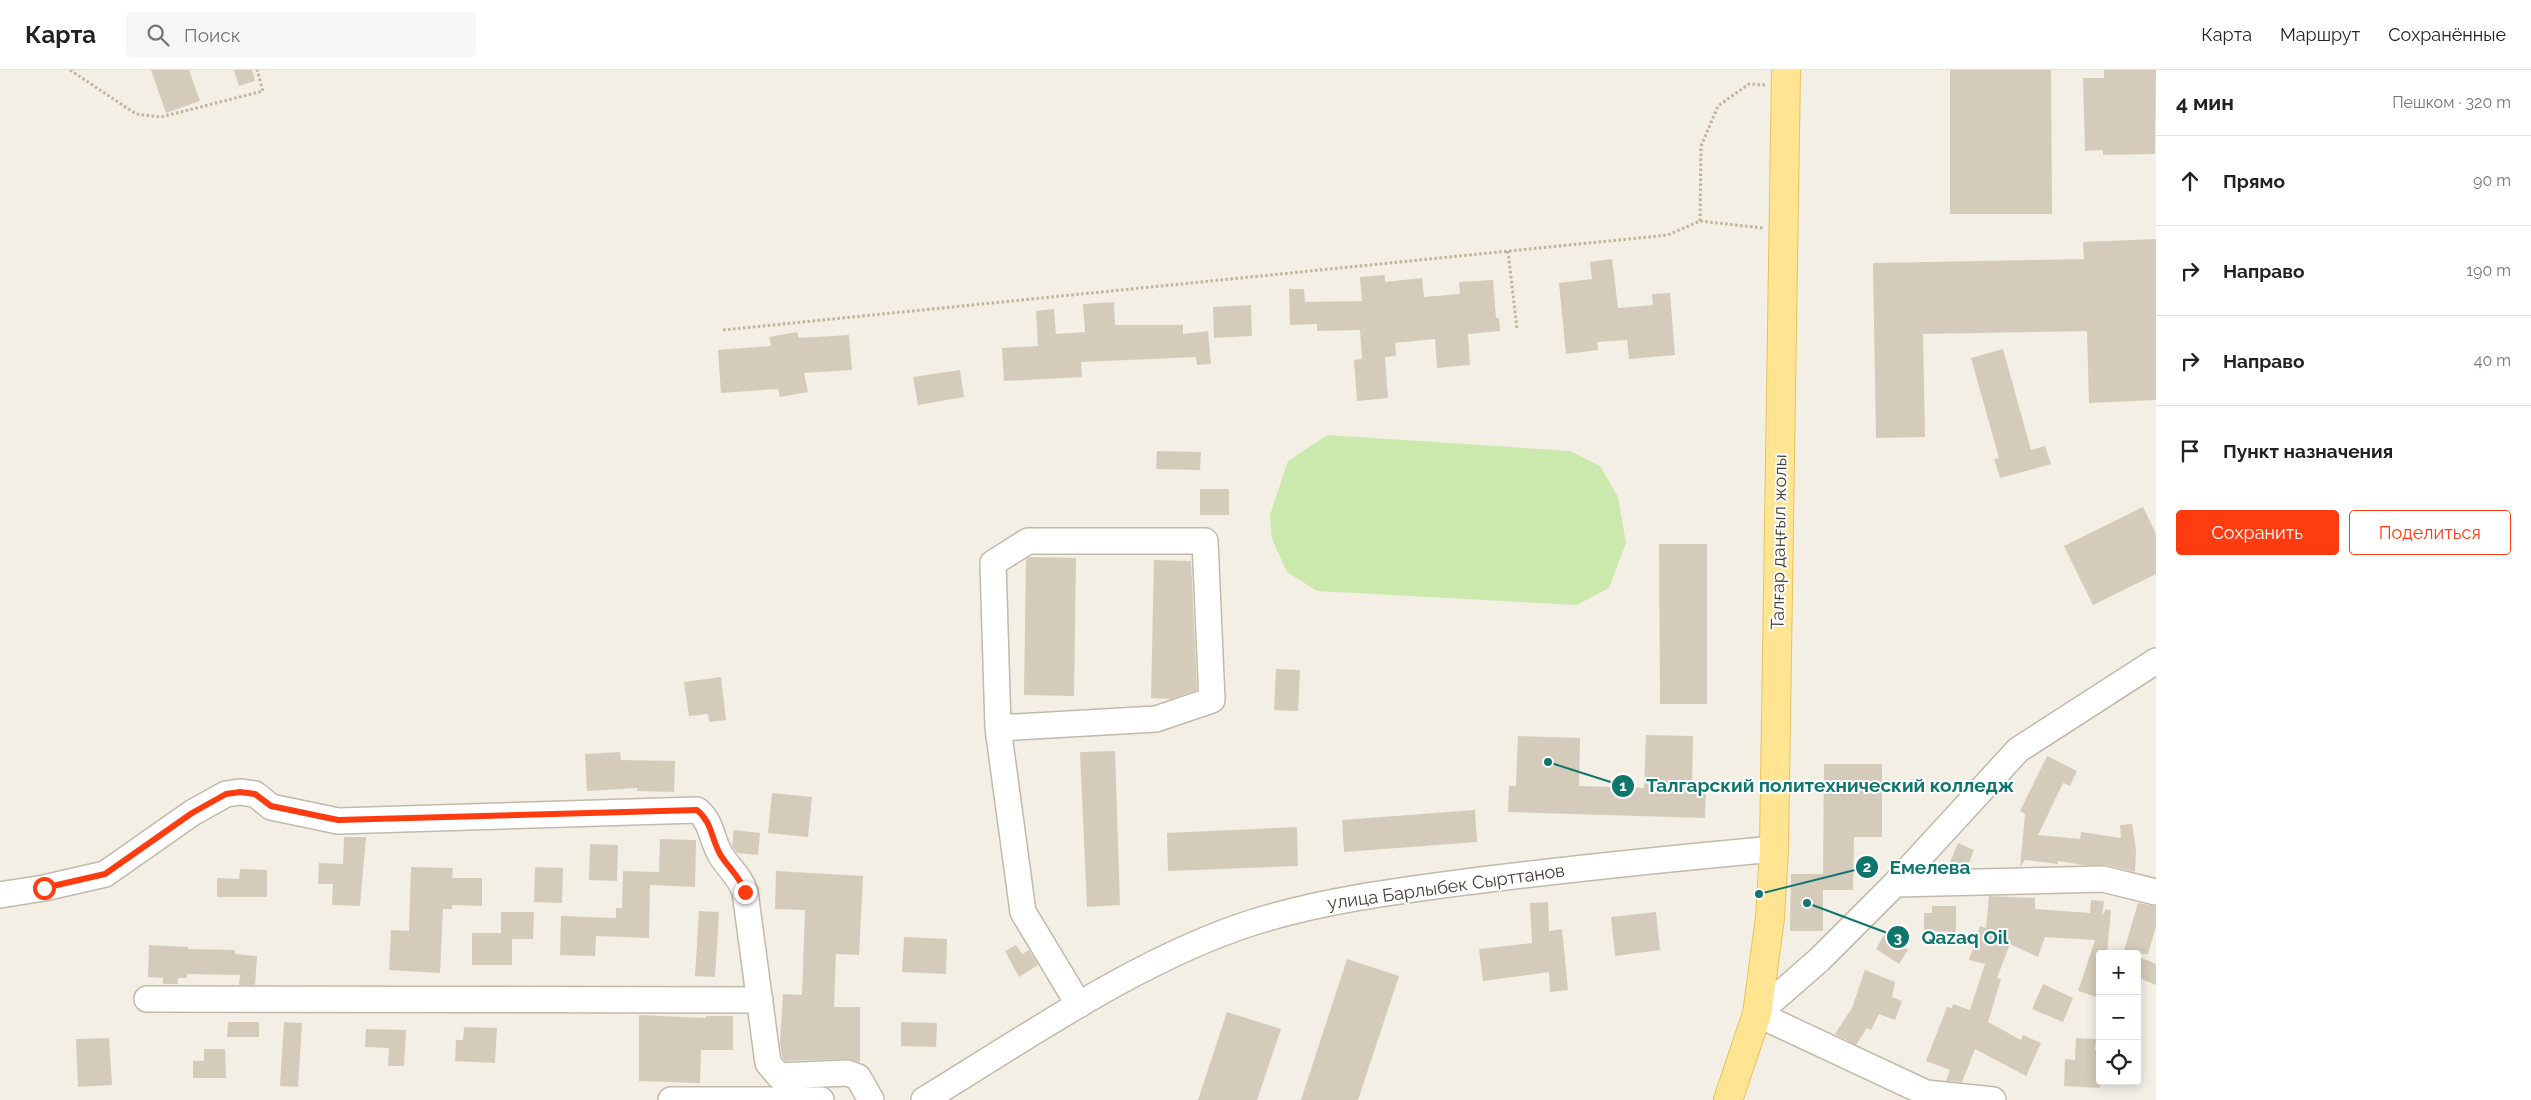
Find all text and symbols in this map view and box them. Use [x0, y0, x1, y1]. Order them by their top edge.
search box [126, 12, 476, 57]
text: Карта [25, 20, 96, 49]
icon: search [144, 21, 172, 49]
text: Поиск [184, 24, 241, 46]
text: Карта [2201, 24, 2252, 45]
text: Маршрут [2280, 24, 2360, 45]
text: Сохранённые [2388, 24, 2506, 45]
text: 4 мин [2176, 90, 2234, 115]
text: Пешком · 320 m [2392, 93, 2511, 112]
icon: ahead [2176, 167, 2204, 195]
text: Прямо [2223, 170, 2285, 192]
text: 90 m [2473, 171, 2511, 190]
icon: right [2176, 257, 2204, 285]
text: Направо [2223, 260, 2304, 282]
text: 190 m [2466, 261, 2511, 280]
icon: right [2176, 347, 2204, 375]
text: Направо [2223, 350, 2304, 372]
text: 40 m [2474, 351, 2511, 370]
icon: arrive [2176, 437, 2204, 465]
text: Пункт назначения [2223, 440, 2393, 462]
street label: Талғар даңғыл жолы [1766, 454, 1791, 630]
button: Сохранить [2176, 510, 2339, 555]
button: Поделиться [2349, 510, 2511, 555]
callout: Талгарский политехнический колледж [1611, 769, 2024, 803]
text: Талгарский политехнический колледж [1646, 774, 2014, 796]
text: 1 [1619, 777, 1627, 795]
callout: Емелева [1854, 850, 1980, 884]
text: Емелева [1890, 856, 1971, 878]
text: 2 [1863, 858, 1871, 876]
street label: улица Барлыбек Сырттанов [1326, 859, 1566, 914]
route start [33, 877, 56, 900]
route end [734, 881, 757, 904]
callout: Qazaq Oil [1886, 920, 2018, 954]
text: Qazaq Oil [1921, 926, 2010, 948]
text: 3 [1894, 929, 1902, 947]
map controls [2096, 950, 2141, 1085]
button: + [2096, 950, 2141, 995]
button: − [2096, 995, 2141, 1040]
button: locate [2096, 1040, 2141, 1085]

